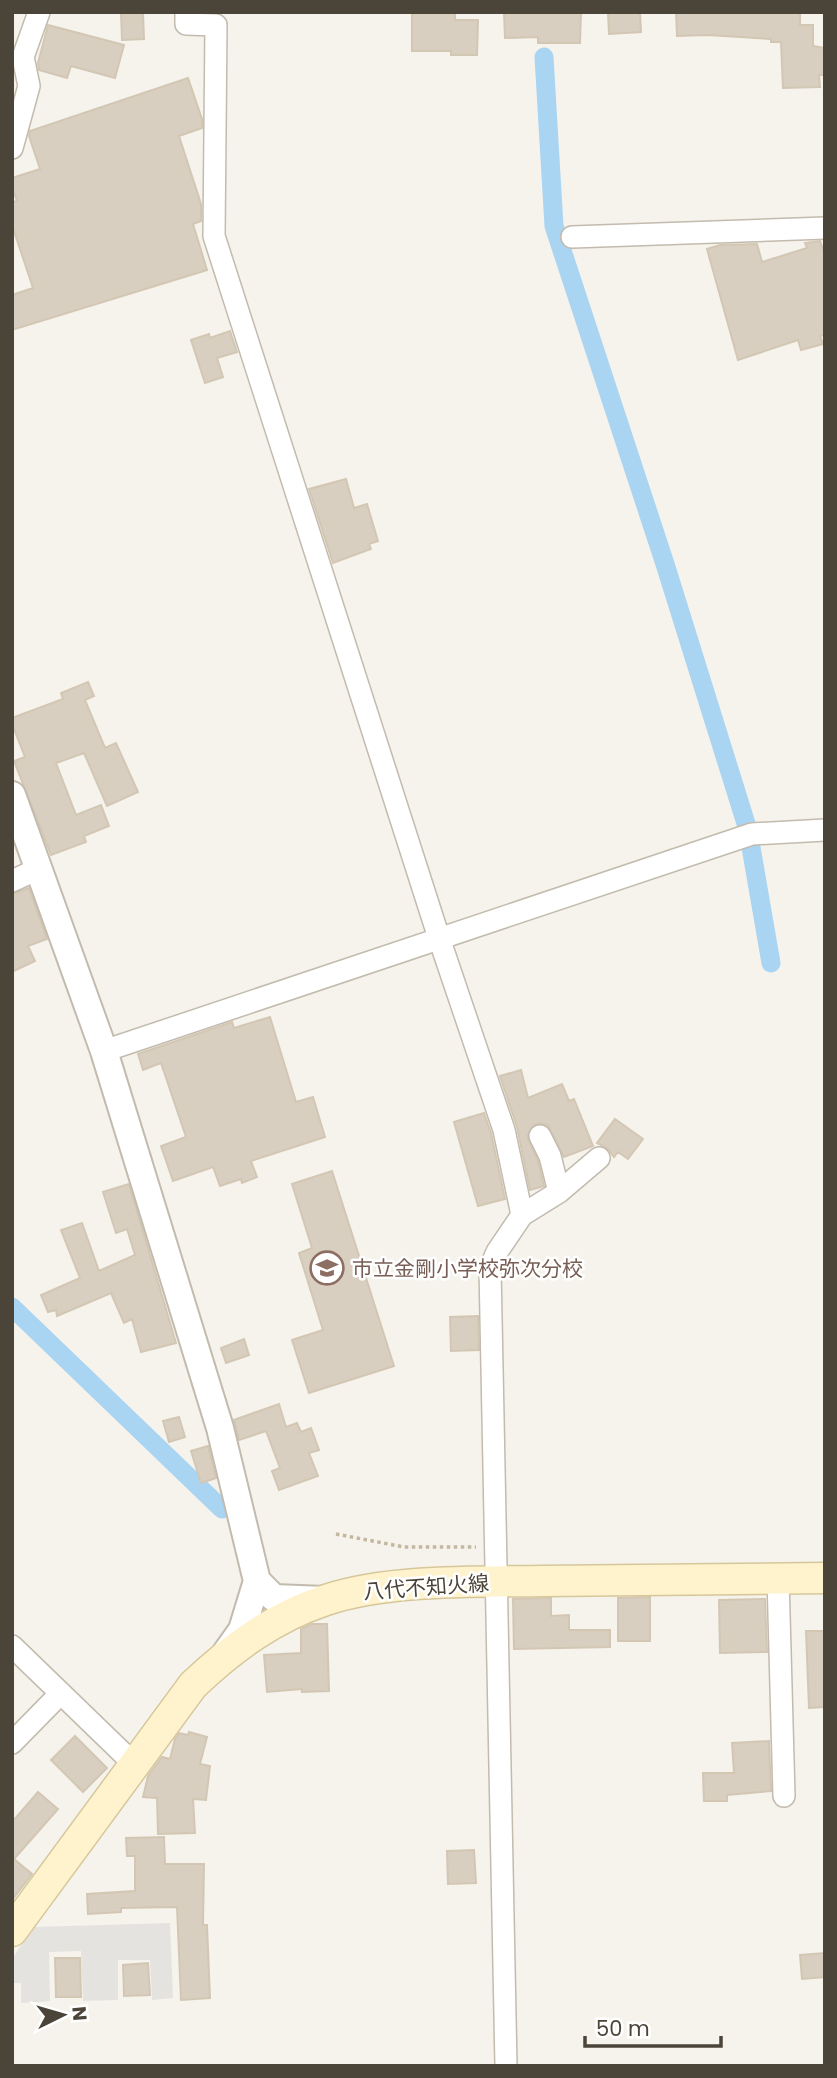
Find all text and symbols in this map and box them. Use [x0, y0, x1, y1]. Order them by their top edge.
school or university icon: 市立金剛小学校弥次分校 [308, 1249, 346, 1287]
place label: 市立金剛小学校弥次分校 [352, 1254, 583, 1283]
street label: 八代不知火線 [362, 1568, 490, 1606]
north arrow [28, 1980, 98, 2050]
scale bar [585, 2004, 722, 2048]
text: N [65, 2005, 94, 2022]
text: 50 m [596, 2014, 650, 2043]

